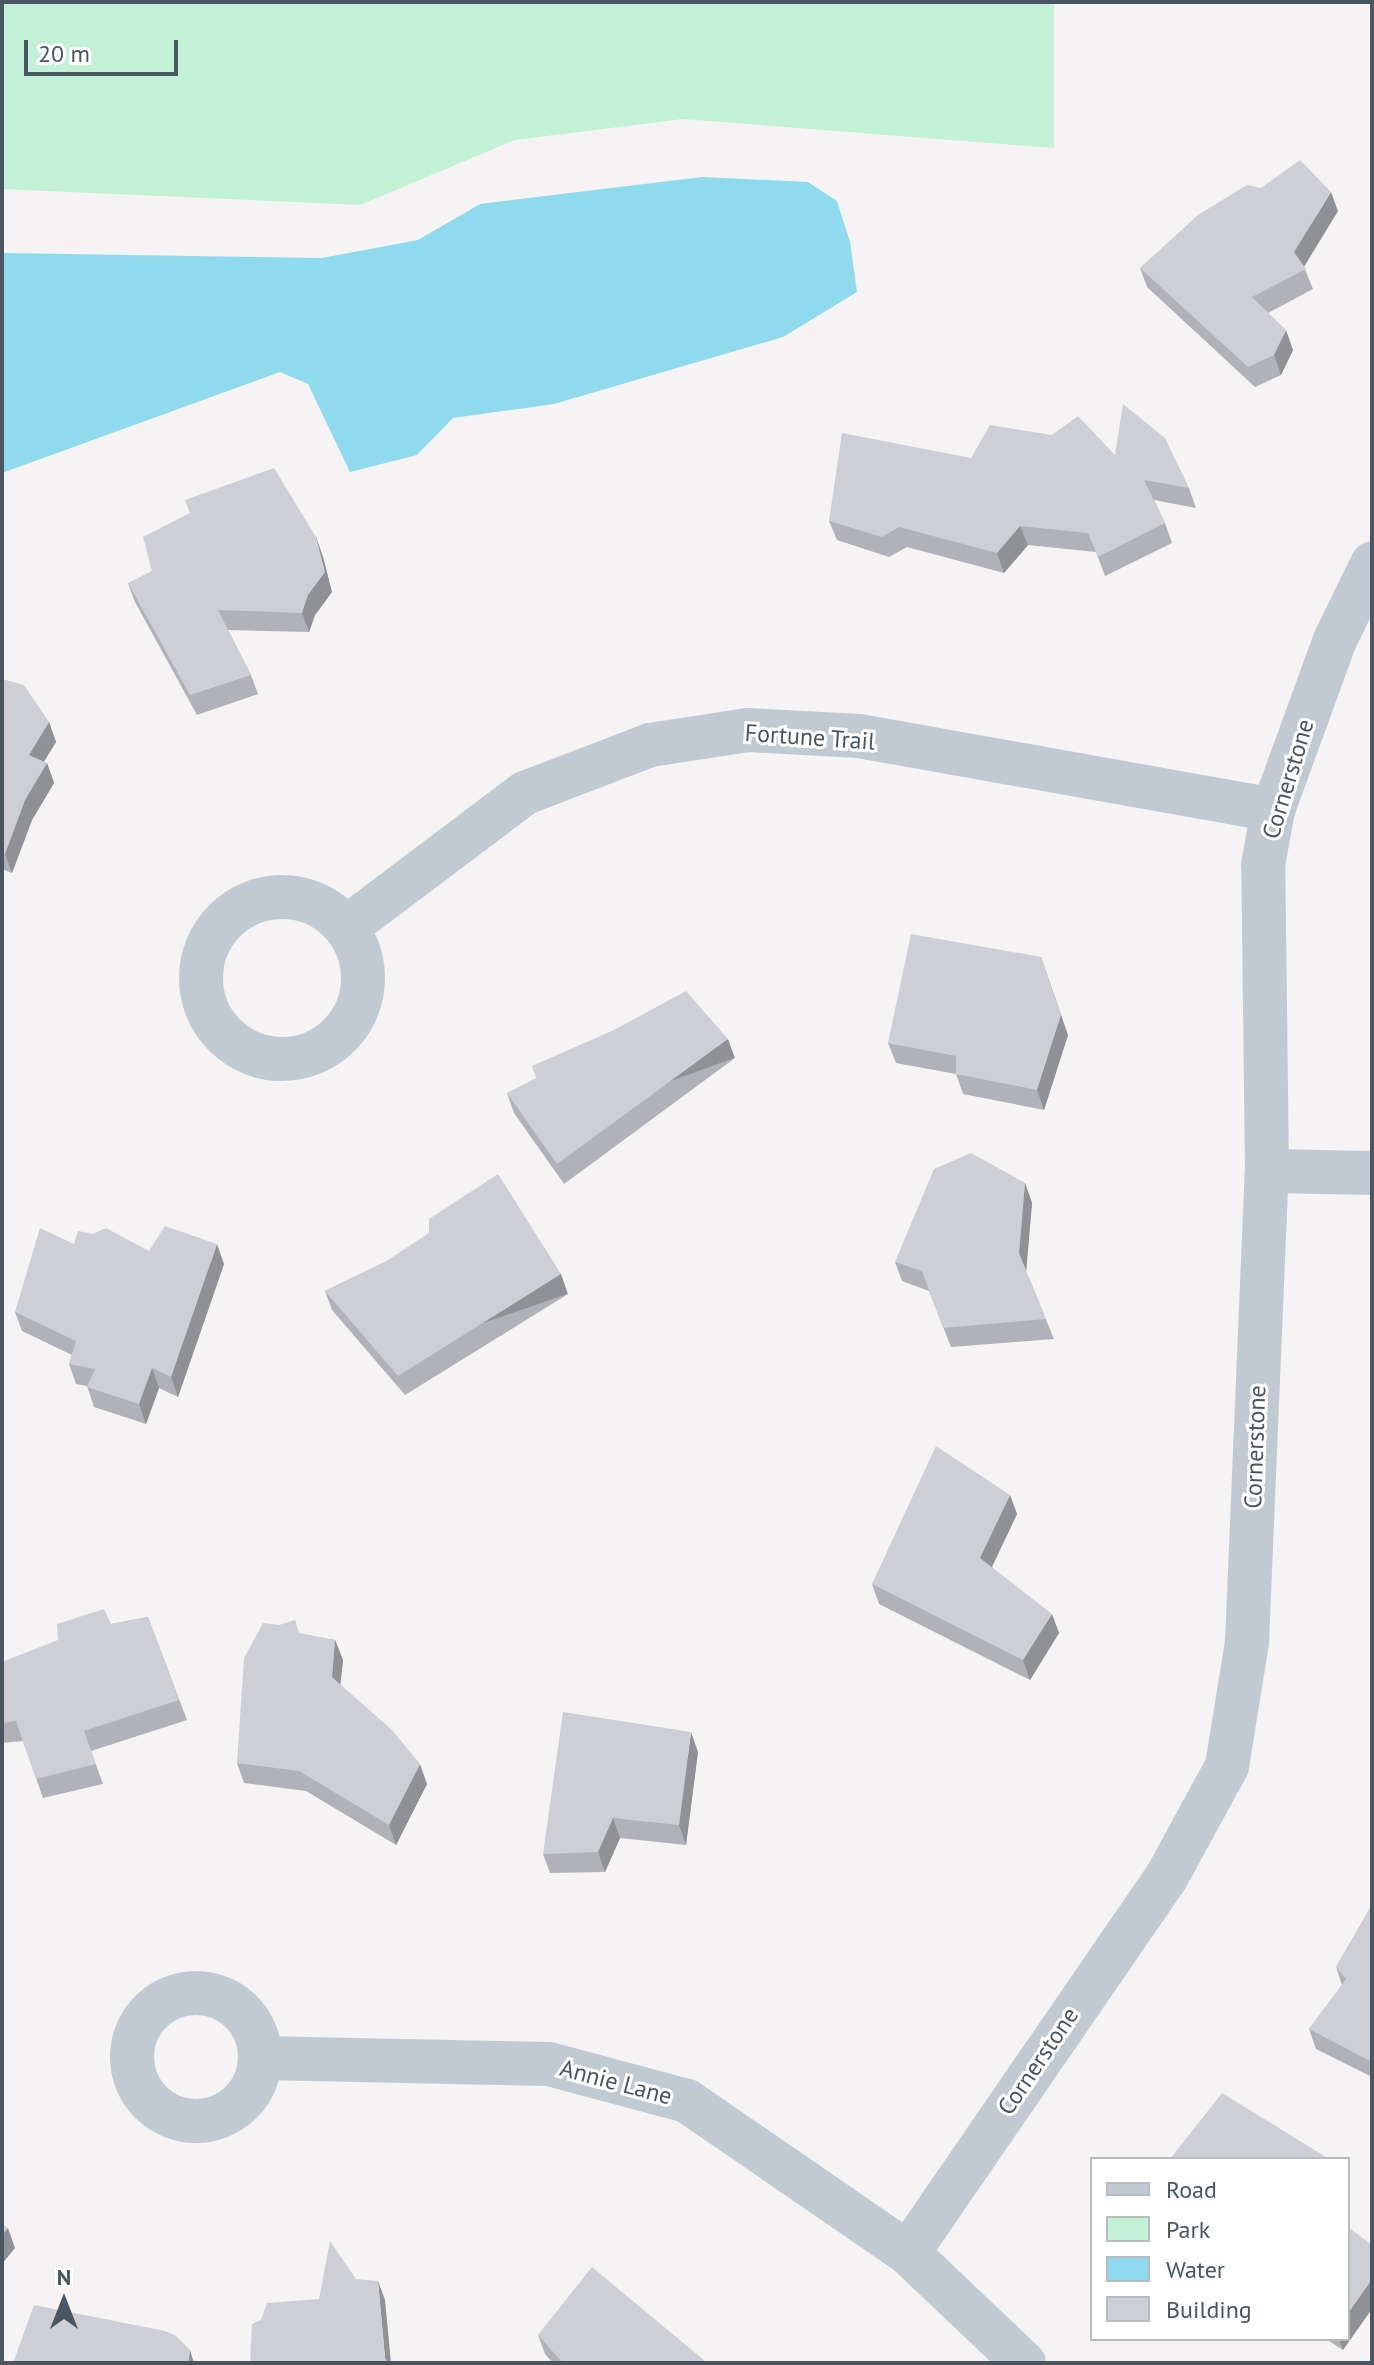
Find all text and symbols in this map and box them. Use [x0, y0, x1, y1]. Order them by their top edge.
scale bar [28, 24, 182, 74]
text: 20 m [38, 38, 90, 69]
street label: Cornerstone [1256, 716, 1320, 842]
street label: Fortune Trail [744, 718, 876, 756]
street label: Cornerstone [1238, 1385, 1272, 1509]
street label: Cornerstone [992, 2002, 1084, 2120]
street label: Annie Lane [557, 2053, 675, 2111]
legend [1090, 2157, 1350, 2341]
text: Road [1166, 2174, 1217, 2205]
text: Park [1166, 2214, 1210, 2245]
text: Water [1166, 2254, 1225, 2285]
north arrow [24, 2261, 104, 2341]
text: N [57, 2263, 71, 2291]
text: Building [1166, 2294, 1252, 2325]

